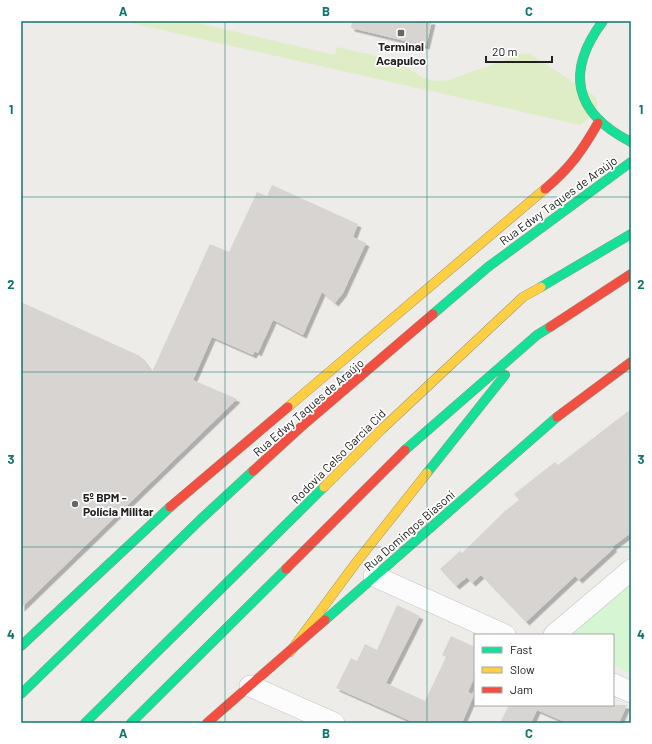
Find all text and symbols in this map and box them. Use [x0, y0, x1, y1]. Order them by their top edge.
text: A [119, 3, 128, 19]
text: B [322, 3, 330, 19]
text: C [525, 3, 533, 19]
marker: Terminal Acapulco [396, 28, 406, 38]
scale bar [486, 38, 552, 64]
place label: Terminal Acapulco [376, 39, 426, 67]
text: 20 m [492, 44, 518, 58]
text: 1 [9, 101, 13, 117]
text: 1 [639, 101, 643, 117]
street label: Rua Edwy Taques de Araújo [496, 153, 620, 247]
text: 2 [7, 276, 15, 292]
text: 2 [637, 276, 645, 292]
street label: Rua Edwy Taques de Araújo [250, 355, 366, 459]
street label: Rodovia Celso Garcia Cid [288, 406, 388, 506]
text: 3 [7, 451, 15, 467]
text: 3 [637, 451, 645, 467]
street label: Rua Domingos Biasoni [361, 487, 457, 573]
place label: 5º BPM - Polícia Militar [83, 490, 154, 518]
marker: 5º BPM - Polícia Militar [70, 499, 80, 509]
text: 4 [7, 626, 15, 642]
text: 4 [637, 626, 645, 642]
legend [474, 634, 614, 706]
text: Fast [510, 642, 533, 656]
text: Slow [510, 662, 535, 676]
text: Jam [510, 682, 533, 696]
text: A [119, 725, 128, 741]
text: B [322, 725, 330, 741]
text: C [525, 725, 533, 741]

